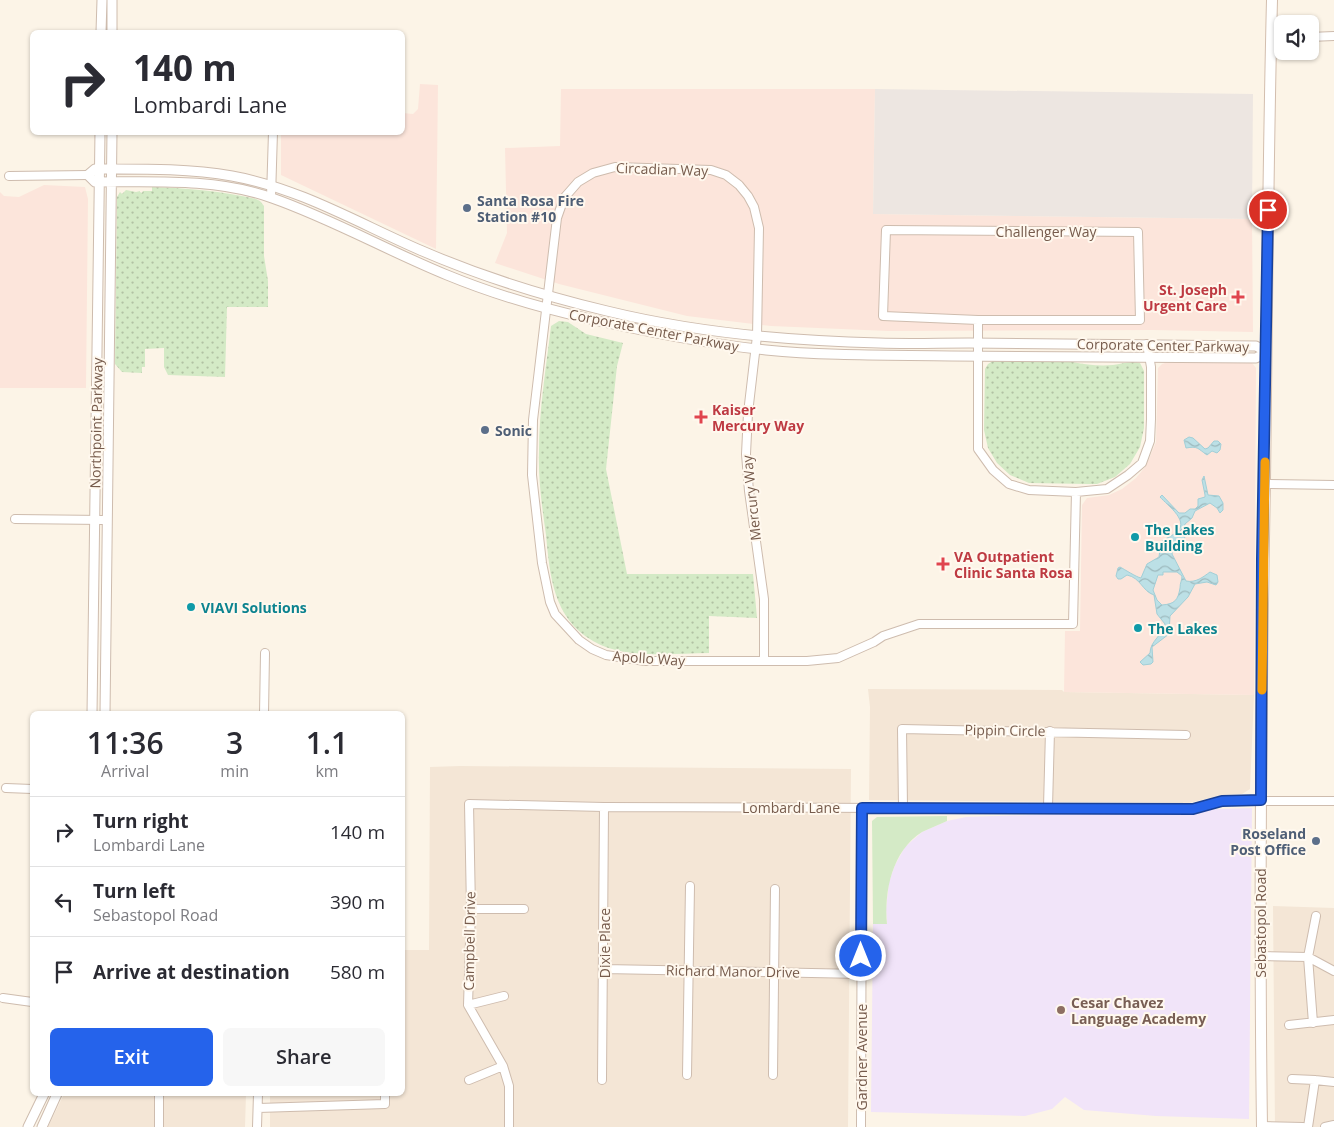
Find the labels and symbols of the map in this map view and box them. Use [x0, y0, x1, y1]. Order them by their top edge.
street label: Circadian Way [616, 158, 709, 180]
pin [1247, 189, 1289, 231]
place label: Santa Rosa Fire Station #10 [477, 191, 584, 226]
marker: Santa Rosa Fire Station #10 [461, 202, 473, 214]
street label: Challenger Way [995, 222, 1098, 241]
place label: St. Joseph Urgent Care [1143, 280, 1227, 315]
marker: St. Joseph Urgent Care [1231, 290, 1245, 304]
street label: Corporate Center Parkway [568, 304, 741, 356]
street label: Corporate Center Parkway [1077, 334, 1250, 356]
street label: Northpoint Parkway [85, 356, 107, 489]
place label: Kaiser Mercury Way [712, 400, 804, 435]
marker: Kaiser Mercury Way [694, 410, 708, 424]
place label: Sonic [495, 421, 532, 440]
marker: Sonic [479, 424, 491, 436]
street label: Mercury Way [737, 453, 765, 542]
place label: The Lakes Building [1145, 520, 1215, 555]
marker: The Lakes Building [1129, 531, 1141, 543]
place label: VA Outpatient Clinic Santa Rosa [954, 547, 1073, 582]
marker: VA Outpatient Clinic Santa Rosa [936, 557, 950, 571]
place label: VIAVI Solutions [201, 598, 307, 617]
marker: VIAVI Solutions [185, 601, 197, 613]
place label: The Lakes [1148, 619, 1218, 638]
marker: The Lakes [1132, 622, 1144, 634]
street label: Apollo Way [612, 646, 687, 670]
street label: Pippin Circle [964, 720, 1046, 740]
street label: Lombardi Lane [742, 798, 840, 817]
place label: Roseland Post Office [1230, 824, 1306, 859]
marker: Roseland Post Office [1310, 835, 1322, 847]
street label: Sebastopol Road [1251, 868, 1270, 978]
street label: Campbell Drive [459, 891, 479, 991]
street label: Dixie Place [595, 908, 614, 978]
position arrow [834, 929, 886, 981]
street label: Richard Manor Drive [666, 960, 800, 982]
place label: Cesar Chavez Language Academy [1071, 993, 1206, 1028]
street label: Gardner Avenue [852, 1003, 871, 1110]
marker: Cesar Chavez Language Academy [1055, 1004, 1067, 1016]

